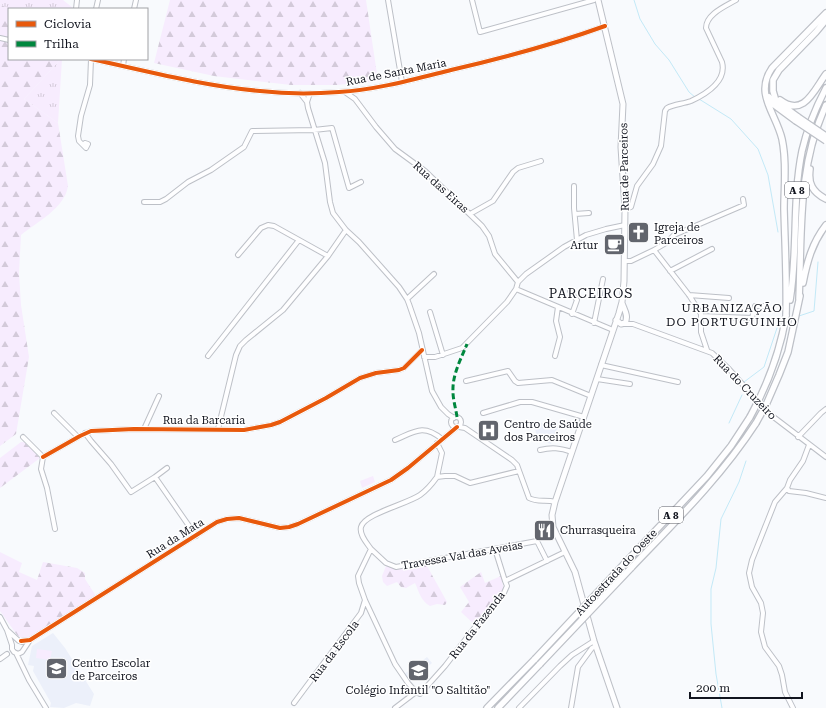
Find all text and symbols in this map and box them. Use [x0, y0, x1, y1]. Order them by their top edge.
legend [8, 8, 148, 60]
text: Ciclovia [44, 17, 92, 31]
text: Trilha [44, 37, 79, 51]
street label: Rua de Santa Maria [345, 56, 447, 89]
street label: Rua de Parceiros [617, 123, 632, 211]
street label: Rua das Eiras [410, 159, 471, 216]
road number: A 8 [785, 182, 809, 198]
church icon: Igreja de Parceiros [626, 220, 652, 246]
place label: Igreja de Parceiros [654, 221, 703, 247]
cafe icon: Artur [601, 232, 627, 258]
place label: Artur [570, 239, 598, 252]
district label: PARCEIROS [549, 286, 633, 301]
district label: URBANIZAÇÃO DO PORTUGUINHO [666, 301, 798, 329]
street label: Rua do Cruzeiro [710, 352, 779, 423]
street label: Rua da Barcaria [163, 414, 245, 427]
hospital icon: Centro de Saúde dos Parceiros [475, 417, 501, 443]
place label: Centro de Saúde dos Parceiros [504, 418, 592, 444]
road number: A 8 [659, 507, 683, 523]
street label: Rua da Mata [144, 516, 206, 561]
restaurant icon: Churrasqueira [531, 517, 557, 543]
place label: Churrasqueira [560, 524, 636, 537]
street label: Autoestrada do Oeste [573, 526, 660, 618]
street label: Travessa Val das Aveias [400, 538, 524, 573]
street label: Rua da Fazenda [447, 589, 508, 662]
street label: Rua da Escola [307, 618, 362, 685]
school or university icon: Centro Escolar de Parceiros [43, 656, 69, 682]
place label: Centro Escolar de Parceiros [72, 657, 151, 683]
school or university icon: Colégio Infantil "O Saltitão" [405, 657, 431, 683]
scale bar [690, 674, 802, 700]
text: 200 m [696, 681, 730, 695]
place label: Colégio Infantil "O Saltitão" [346, 684, 490, 697]

